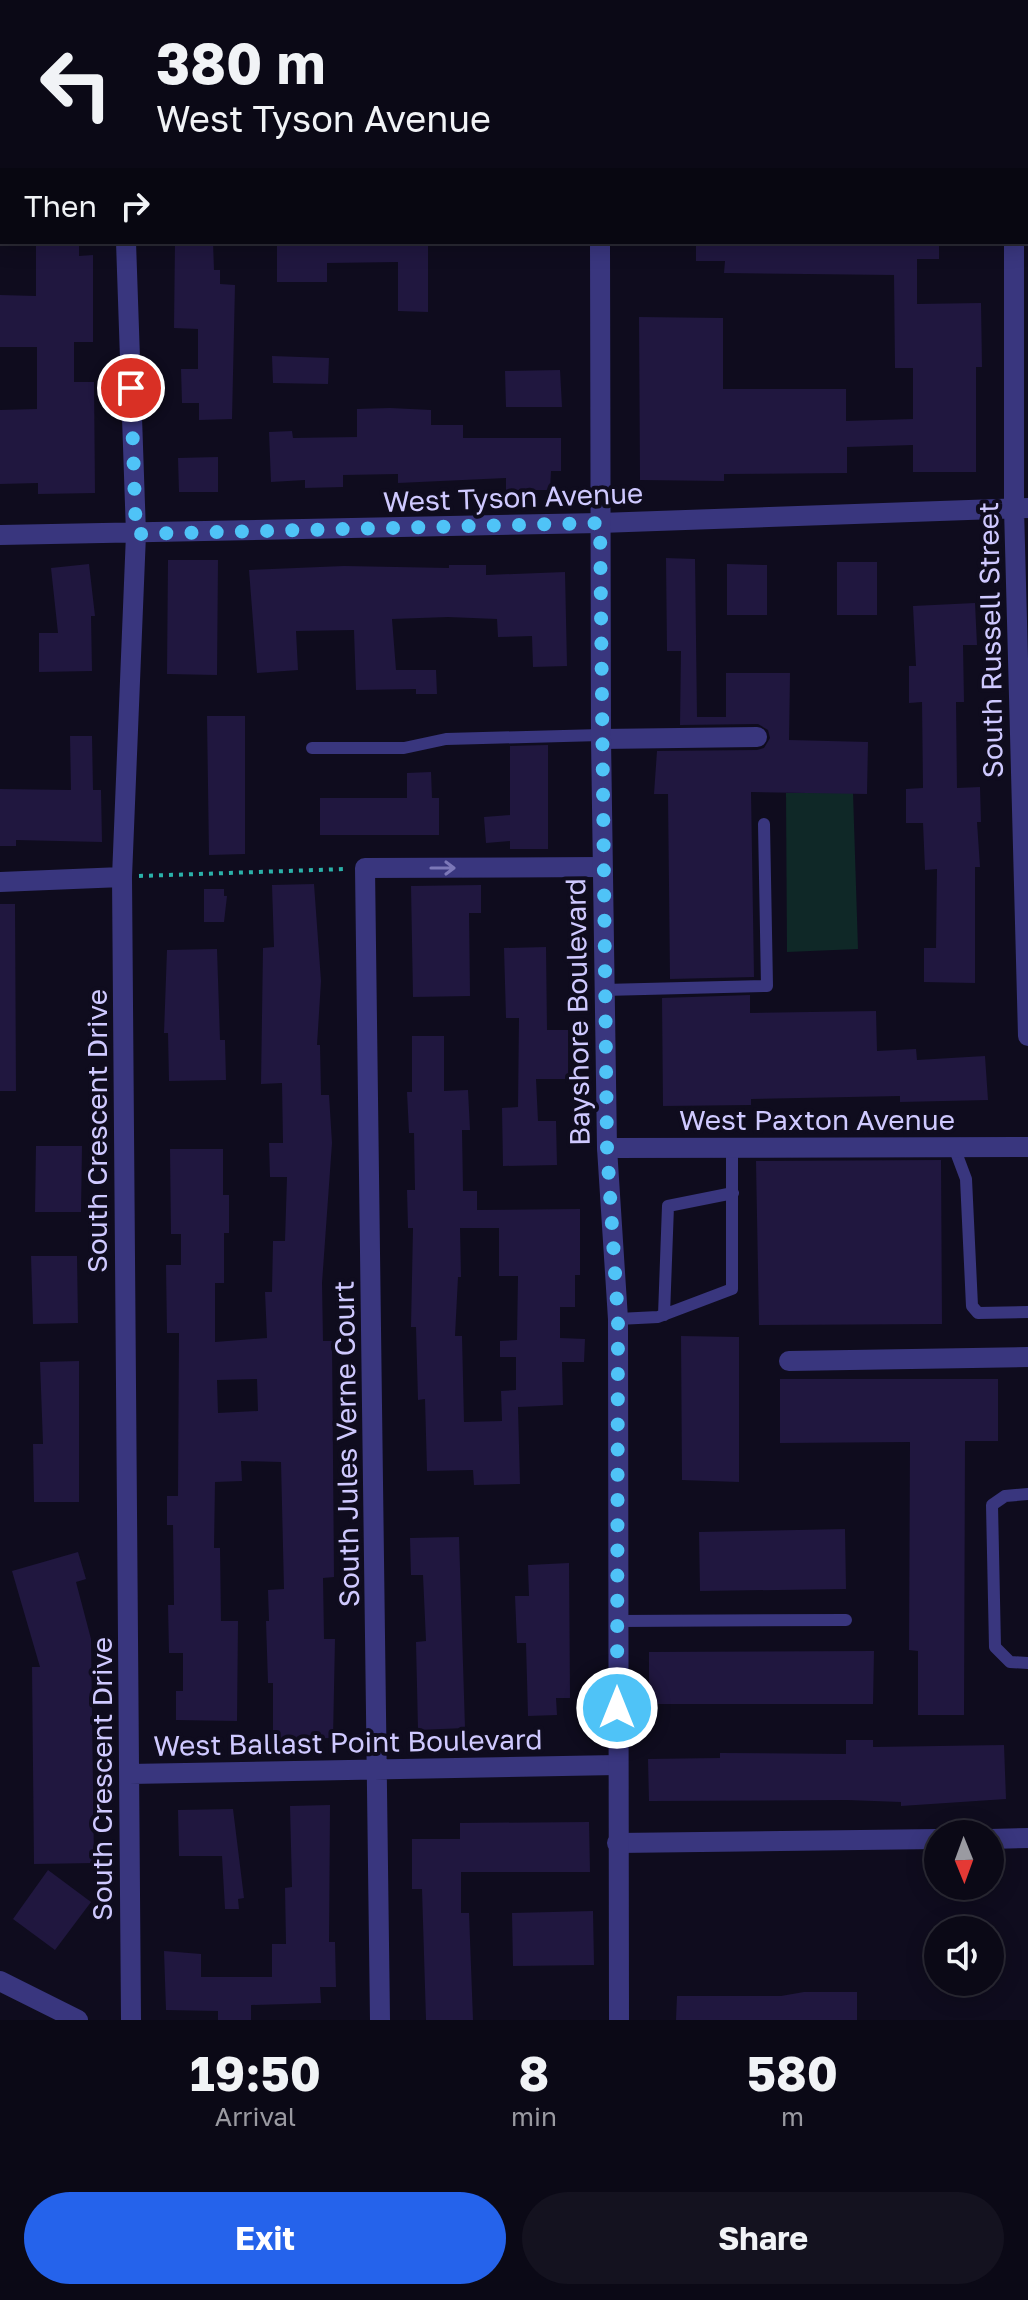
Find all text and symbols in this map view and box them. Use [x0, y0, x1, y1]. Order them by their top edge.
text: 380 m [156, 29, 325, 96]
icon: left [24, 32, 128, 136]
text: West Tyson Avenue [156, 97, 491, 140]
icon: right [113, 184, 157, 228]
text: Then [24, 188, 97, 224]
pin [97, 354, 165, 422]
icon: arrive [109, 366, 153, 410]
street label: West Tyson Avenue [382, 476, 644, 518]
street label: South Russell Street [971, 502, 1009, 778]
one-way arrow [429, 860, 456, 876]
street label: Bayshore Boulevard [558, 878, 596, 1146]
street label: South Crescent Drive [80, 989, 113, 1273]
street label: West Paxton Avenue [679, 1103, 955, 1136]
street label: South Jules Verne Court [327, 1280, 365, 1608]
street label: South Crescent Drive [85, 1637, 118, 1921]
position arrow [575, 1666, 659, 1750]
street label: West Ballast Point Boulevard [153, 1722, 543, 1762]
north arrow [924, 1820, 1004, 1900]
map controls [924, 1820, 1004, 1996]
button: sound [924, 1916, 1004, 1996]
text: 19:50 [190, 2044, 321, 2102]
text: 8 [519, 2044, 549, 2102]
text: 580 [747, 2044, 838, 2102]
text: Arrival [215, 2101, 296, 2132]
text: min [511, 2101, 557, 2132]
text: m [781, 2101, 804, 2132]
button: Exit [24, 2192, 506, 2284]
button: Share [522, 2192, 1004, 2284]

